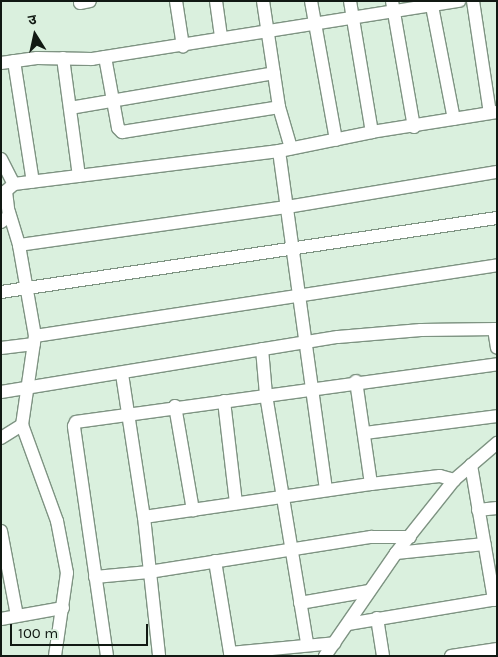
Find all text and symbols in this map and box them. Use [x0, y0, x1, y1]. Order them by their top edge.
north arrow [10, 10, 60, 60]
text: उ [27, 11, 38, 29]
scale bar [12, 614, 150, 646]
text: 100 m [18, 624, 58, 642]

